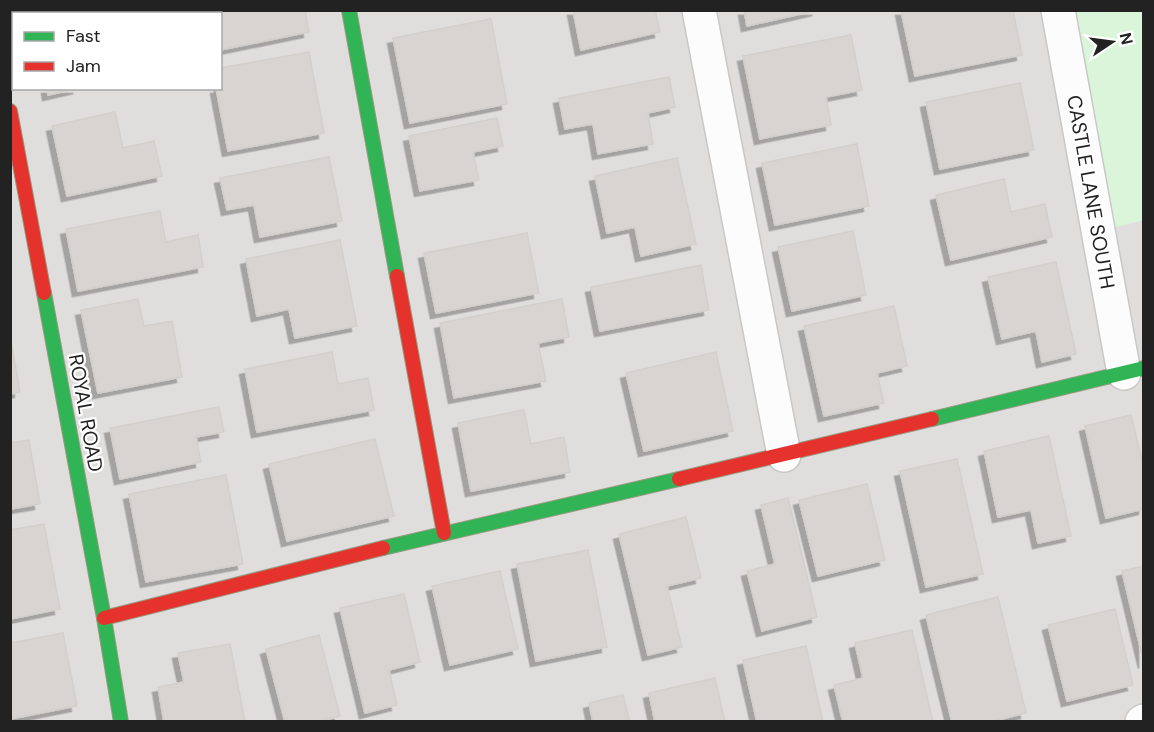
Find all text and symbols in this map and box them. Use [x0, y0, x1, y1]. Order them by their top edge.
legend [12, 12, 222, 90]
north arrow [1082, 12, 1142, 72]
text: Fast [66, 24, 101, 48]
text: N [1115, 31, 1138, 47]
text: Jam [66, 54, 101, 78]
street label: CASTLE LANE SOUTH [1061, 93, 1121, 291]
street label: ROYAL ROAD [63, 352, 109, 474]

